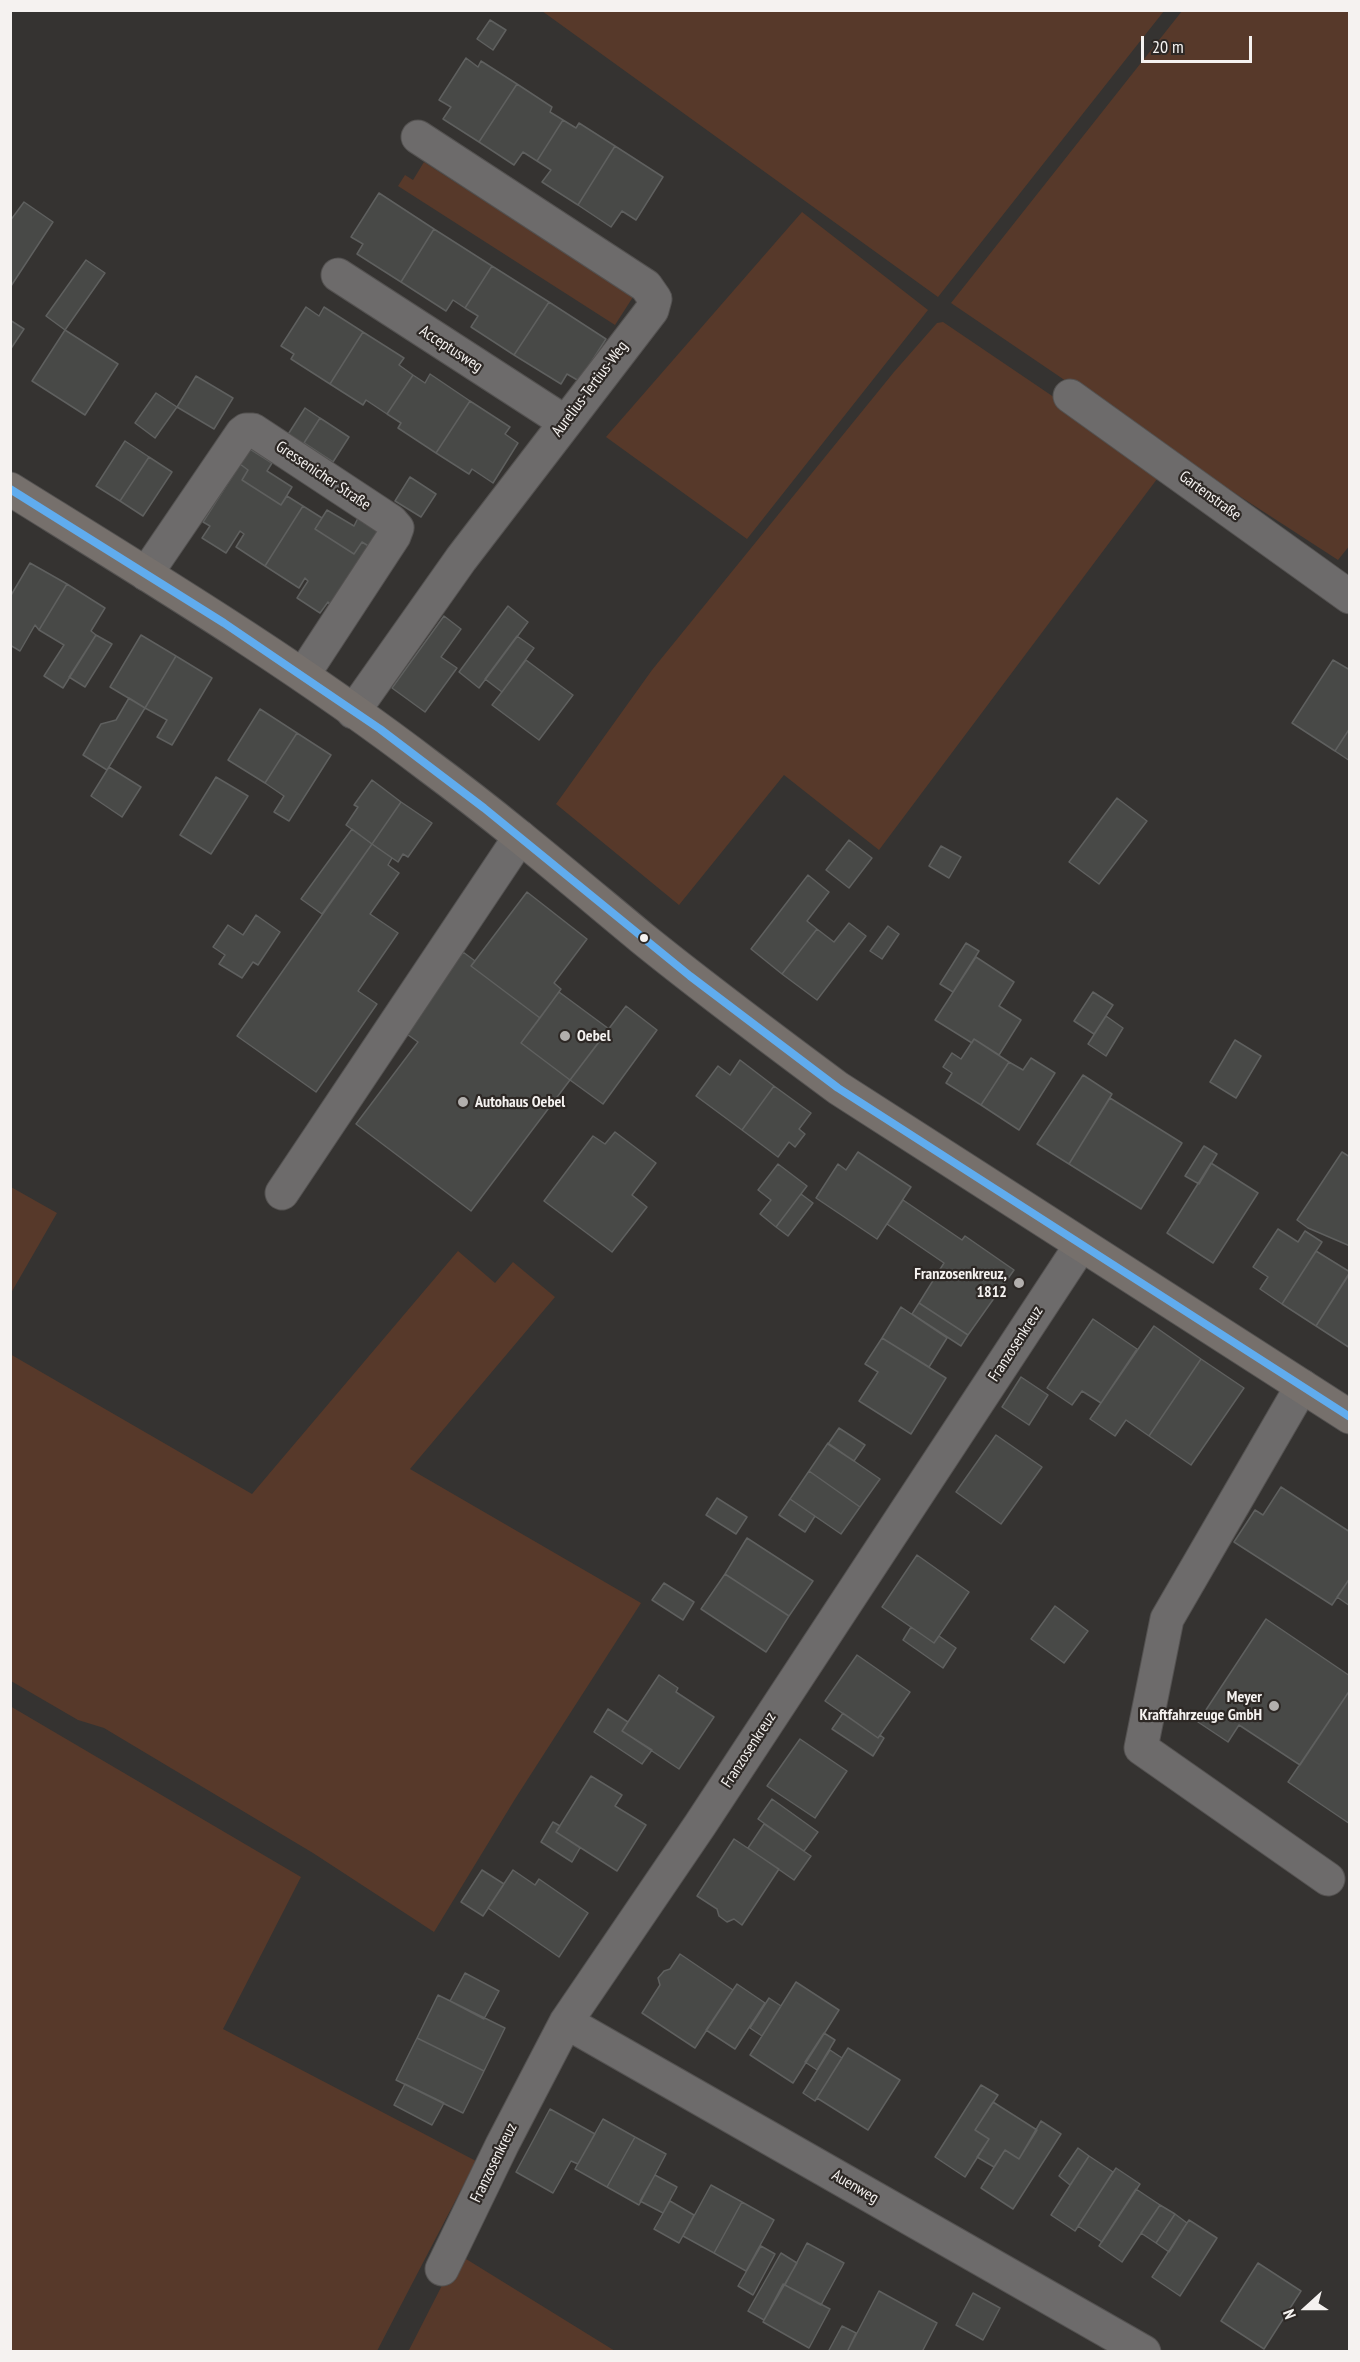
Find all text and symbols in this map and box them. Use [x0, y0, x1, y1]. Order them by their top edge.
scale bar [1144, 24, 1255, 62]
text: 20 m [1152, 35, 1184, 58]
street label: Acceptusweg [416, 322, 486, 376]
street label: Aurelius-Tertius-Weg [548, 337, 632, 441]
street label: Gressenicher Straße [272, 437, 374, 515]
street label: Gartenstraße [1175, 467, 1245, 525]
unlabelled marker [638, 932, 650, 944]
place label: Oebel [577, 1026, 611, 1046]
marker: Oebel [558, 1029, 572, 1043]
place label: Autohaus Oebel [475, 1092, 565, 1112]
marker: Autohaus Oebel [456, 1095, 470, 1109]
place label: Franzosenkreuz, 1812 [914, 1264, 1007, 1302]
marker: Franzosenkreuz, 1812 [1012, 1276, 1026, 1290]
street label: Franzosenkreuz [985, 1303, 1047, 1385]
place label: Meyer Kraftfahrzeuge GmbH [1140, 1687, 1262, 1725]
marker: Meyer Kraftfahrzeuge GmbH [1267, 1699, 1281, 1713]
street label: Franzosenkreuz [718, 1709, 780, 1791]
street label: Franzosenkreuz [467, 2120, 521, 2206]
street label: Auenweg [828, 2166, 882, 2208]
north arrow [1276, 2278, 1336, 2338]
text: N [1278, 2307, 1300, 2322]

